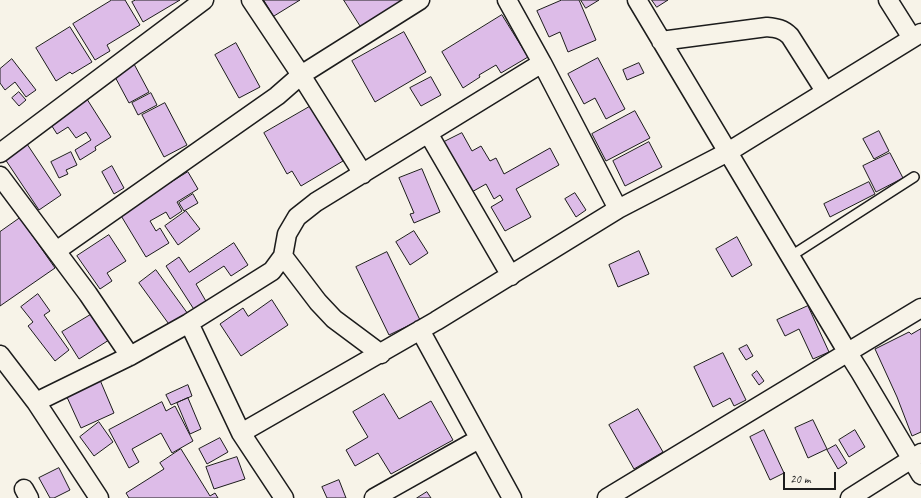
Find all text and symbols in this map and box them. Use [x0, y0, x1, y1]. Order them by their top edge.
scale bar [785, 464, 838, 490]
text: 20 m [790, 471, 810, 487]

